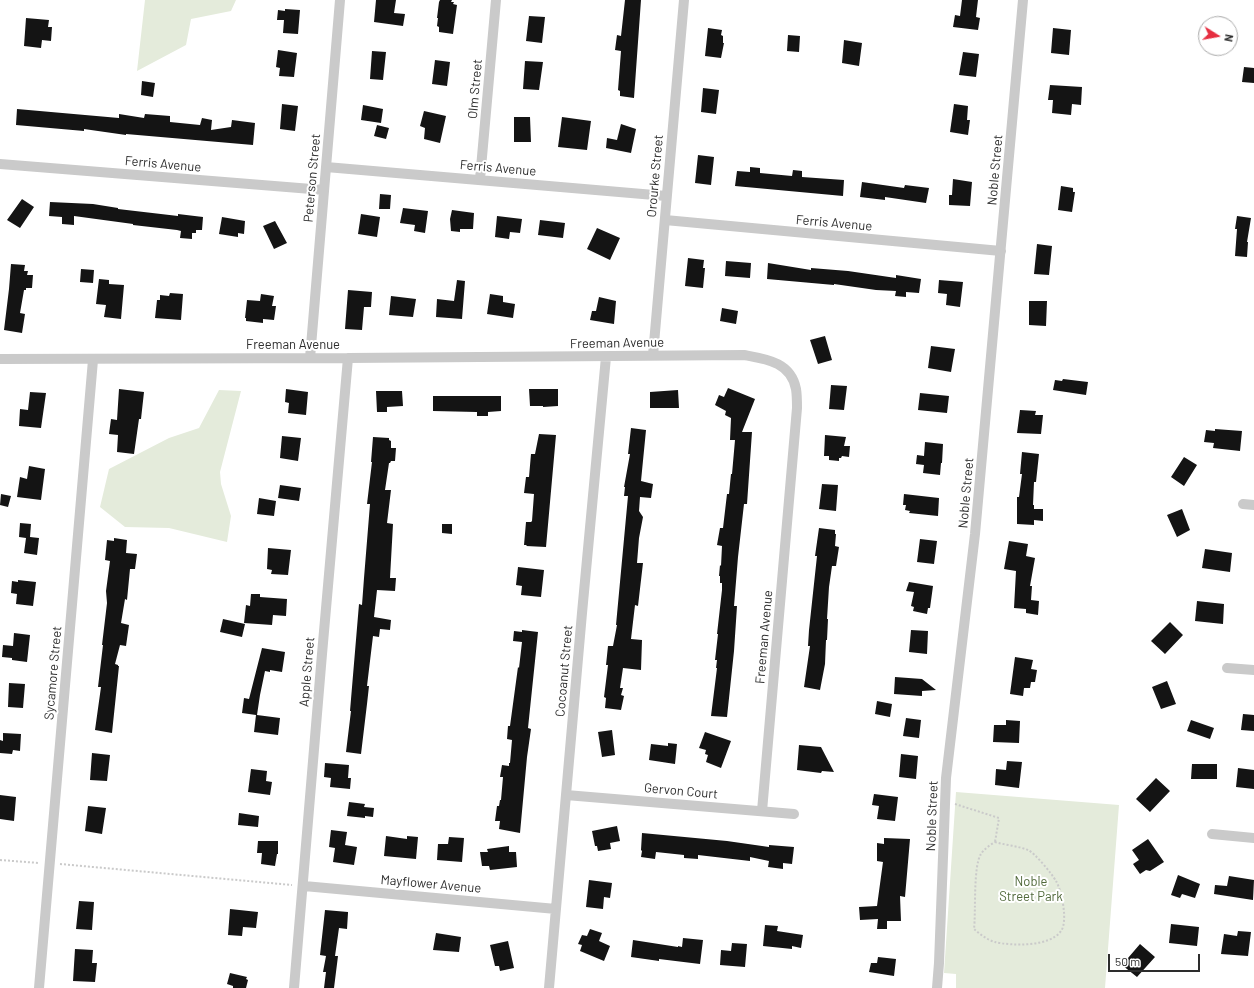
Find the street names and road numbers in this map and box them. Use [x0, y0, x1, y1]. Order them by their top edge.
street label: Olm Street [465, 58, 485, 120]
street label: Peterson Street [300, 133, 324, 223]
street label: Orourke Street [644, 134, 666, 218]
street label: Noble Street [984, 134, 1006, 206]
street label: Ferris Avenue [124, 153, 202, 175]
street label: Ferris Avenue [459, 157, 537, 179]
street label: Ferris Avenue [795, 212, 873, 234]
street label: Freeman Avenue [570, 334, 664, 352]
street label: Freeman Avenue [246, 337, 340, 353]
street label: Noble Street [955, 457, 977, 529]
street label: Freeman Avenue [752, 589, 776, 685]
street label: Cocoanut Street [552, 624, 576, 718]
street label: Sycamore Street [41, 625, 65, 721]
street label: Apple Street [296, 636, 318, 708]
street label: Gervon Court [643, 780, 719, 802]
street label: Noble Street [923, 780, 941, 852]
street label: Mayflower Avenue [380, 872, 482, 896]

